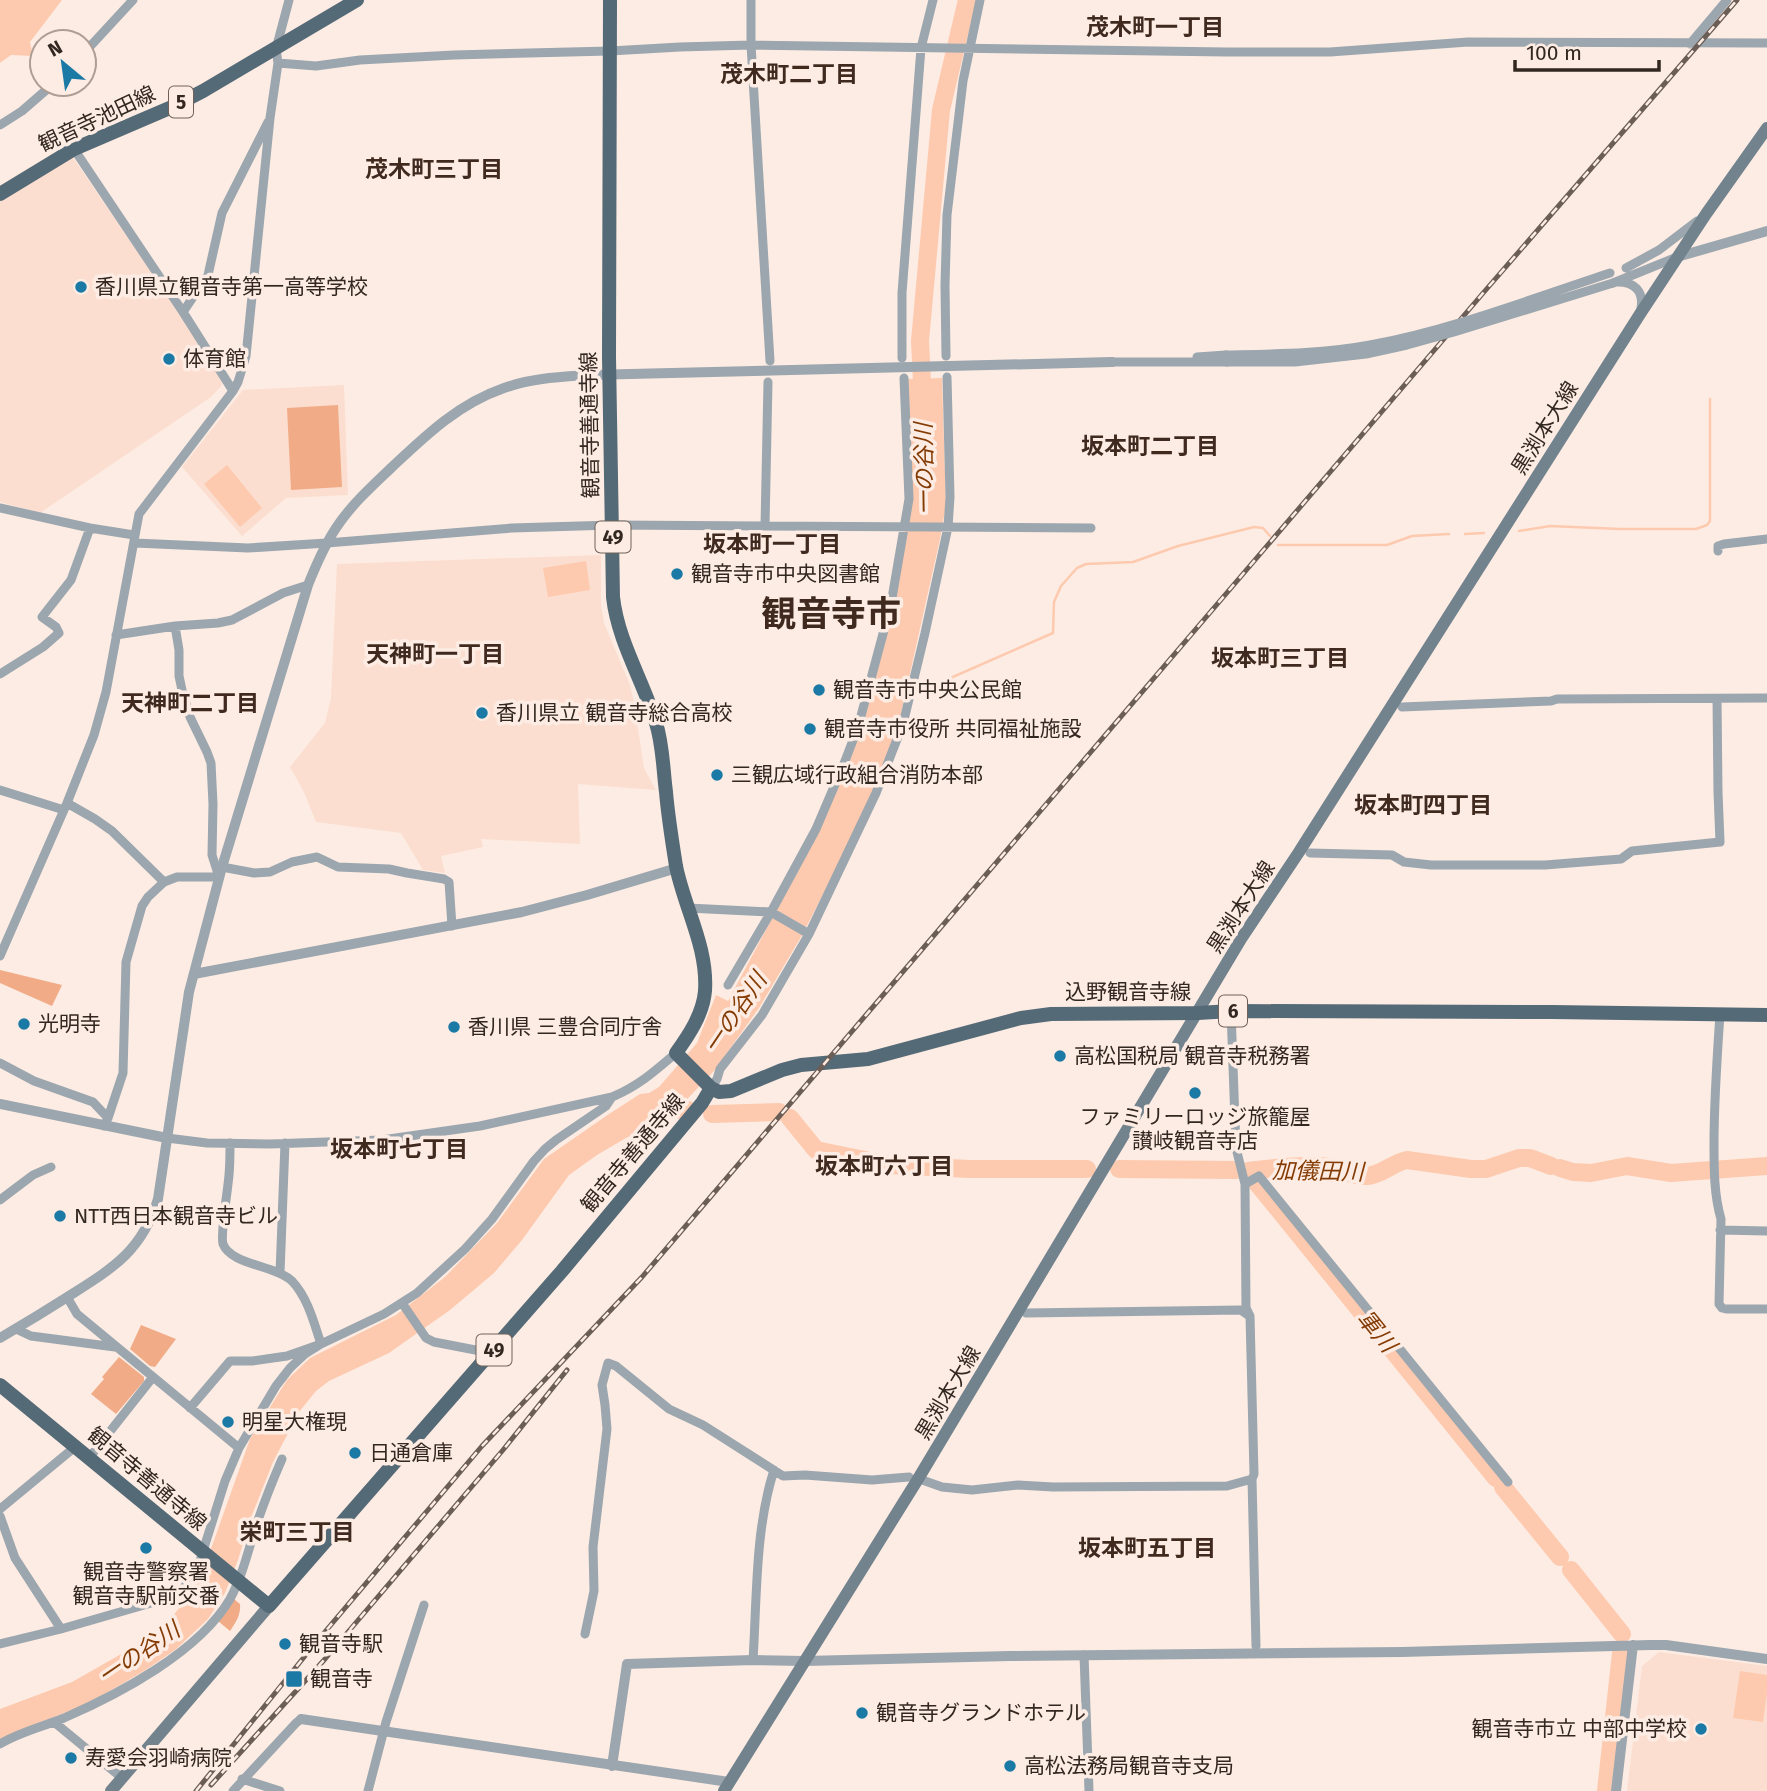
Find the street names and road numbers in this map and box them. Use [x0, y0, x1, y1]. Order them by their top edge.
street label: 観音寺池田線 [34, 81, 160, 157]
road number: 5 [169, 86, 193, 118]
street label: 観音寺善通寺線 [576, 351, 604, 499]
street label: 黒渕本大線 [1506, 377, 1584, 479]
road number: 49 [596, 522, 630, 552]
street label: 黒渕本大線 [1202, 856, 1280, 958]
street label: 込野観音寺線 [1065, 979, 1191, 1005]
road number: 6 [1219, 995, 1247, 1026]
street label: 観音寺善通寺線 [576, 1088, 690, 1218]
road number: 49 [476, 1334, 512, 1366]
street label: 黒渕本大線 [910, 1341, 986, 1445]
street label: 観音寺善通寺線 [82, 1422, 212, 1536]

